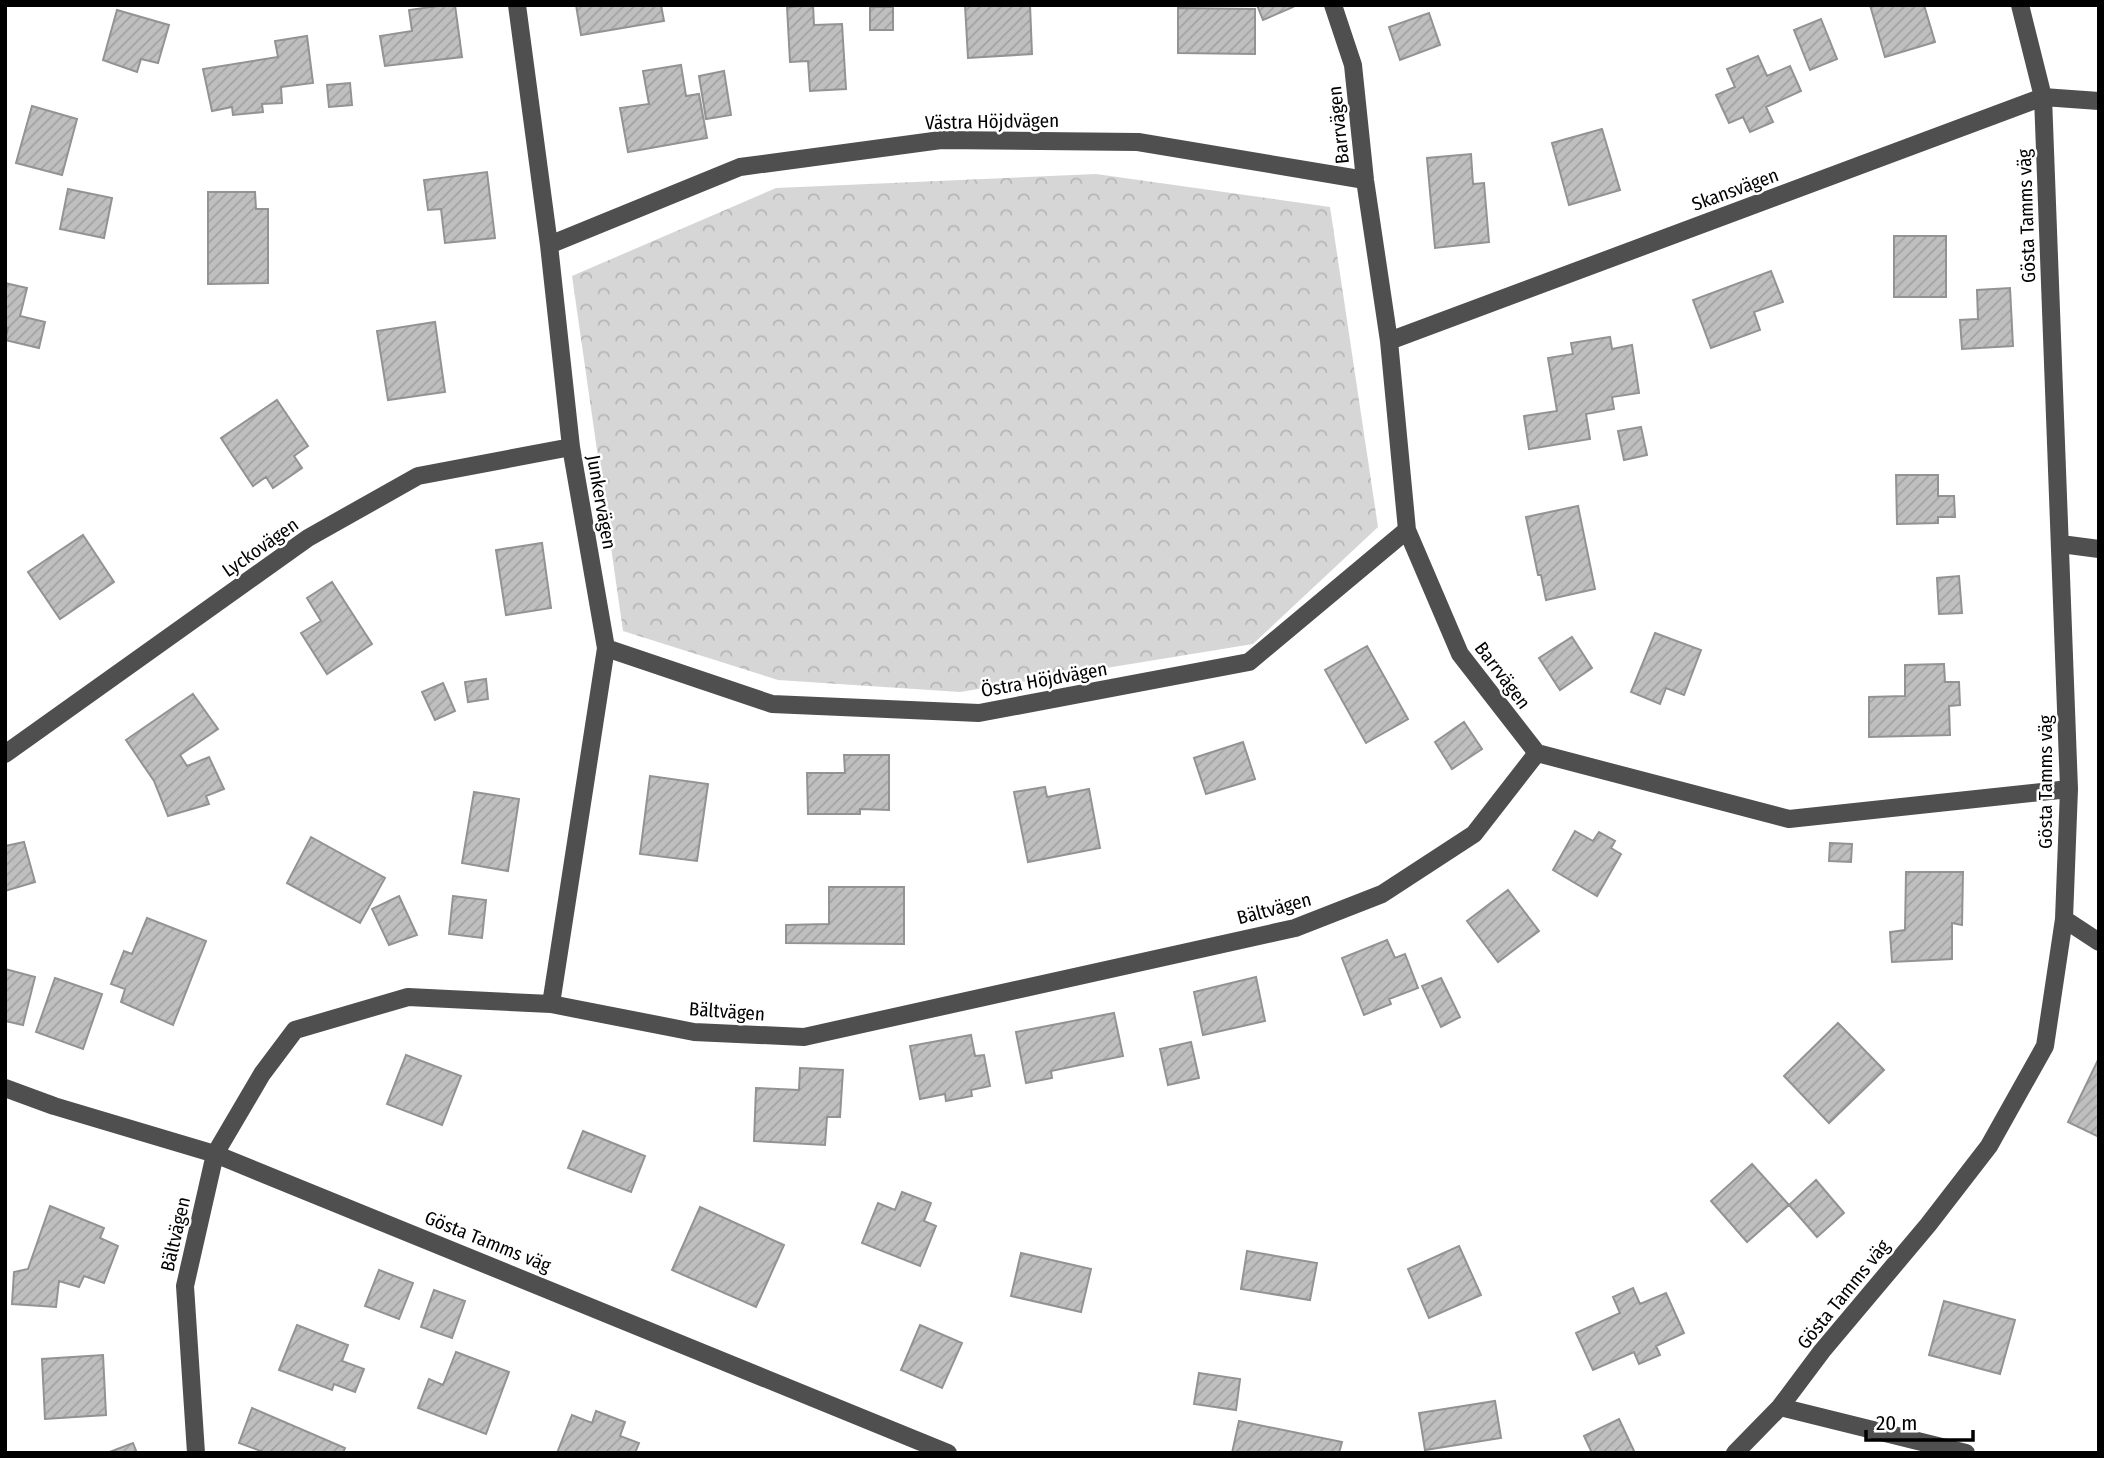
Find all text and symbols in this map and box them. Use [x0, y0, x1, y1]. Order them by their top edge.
street label: Barrvägen [1323, 85, 1354, 165]
street label: Västra Höjdvägen [925, 109, 1059, 134]
street label: Gösta Tamms väg [2013, 149, 2040, 283]
street label: Skansvägen [1689, 163, 1782, 216]
street label: Junkervägen [582, 453, 621, 551]
street label: Lyckovägen [218, 513, 303, 582]
street label: Barrvägen [1470, 637, 1535, 713]
street label: Östra Höjdvägen [979, 657, 1109, 702]
street label: Gösta Tamms väg [2034, 715, 2057, 849]
street label: Bältvägen [1234, 888, 1314, 929]
street label: Bältvägen [688, 997, 766, 1026]
street label: Bältvägen [156, 1194, 195, 1274]
street label: Gösta Tamms väg [421, 1206, 554, 1277]
street label: Gösta Tamms väg [1792, 1235, 1895, 1354]
scale bar [1866, 1398, 1973, 1442]
text: 20 m [1876, 1410, 1917, 1436]

